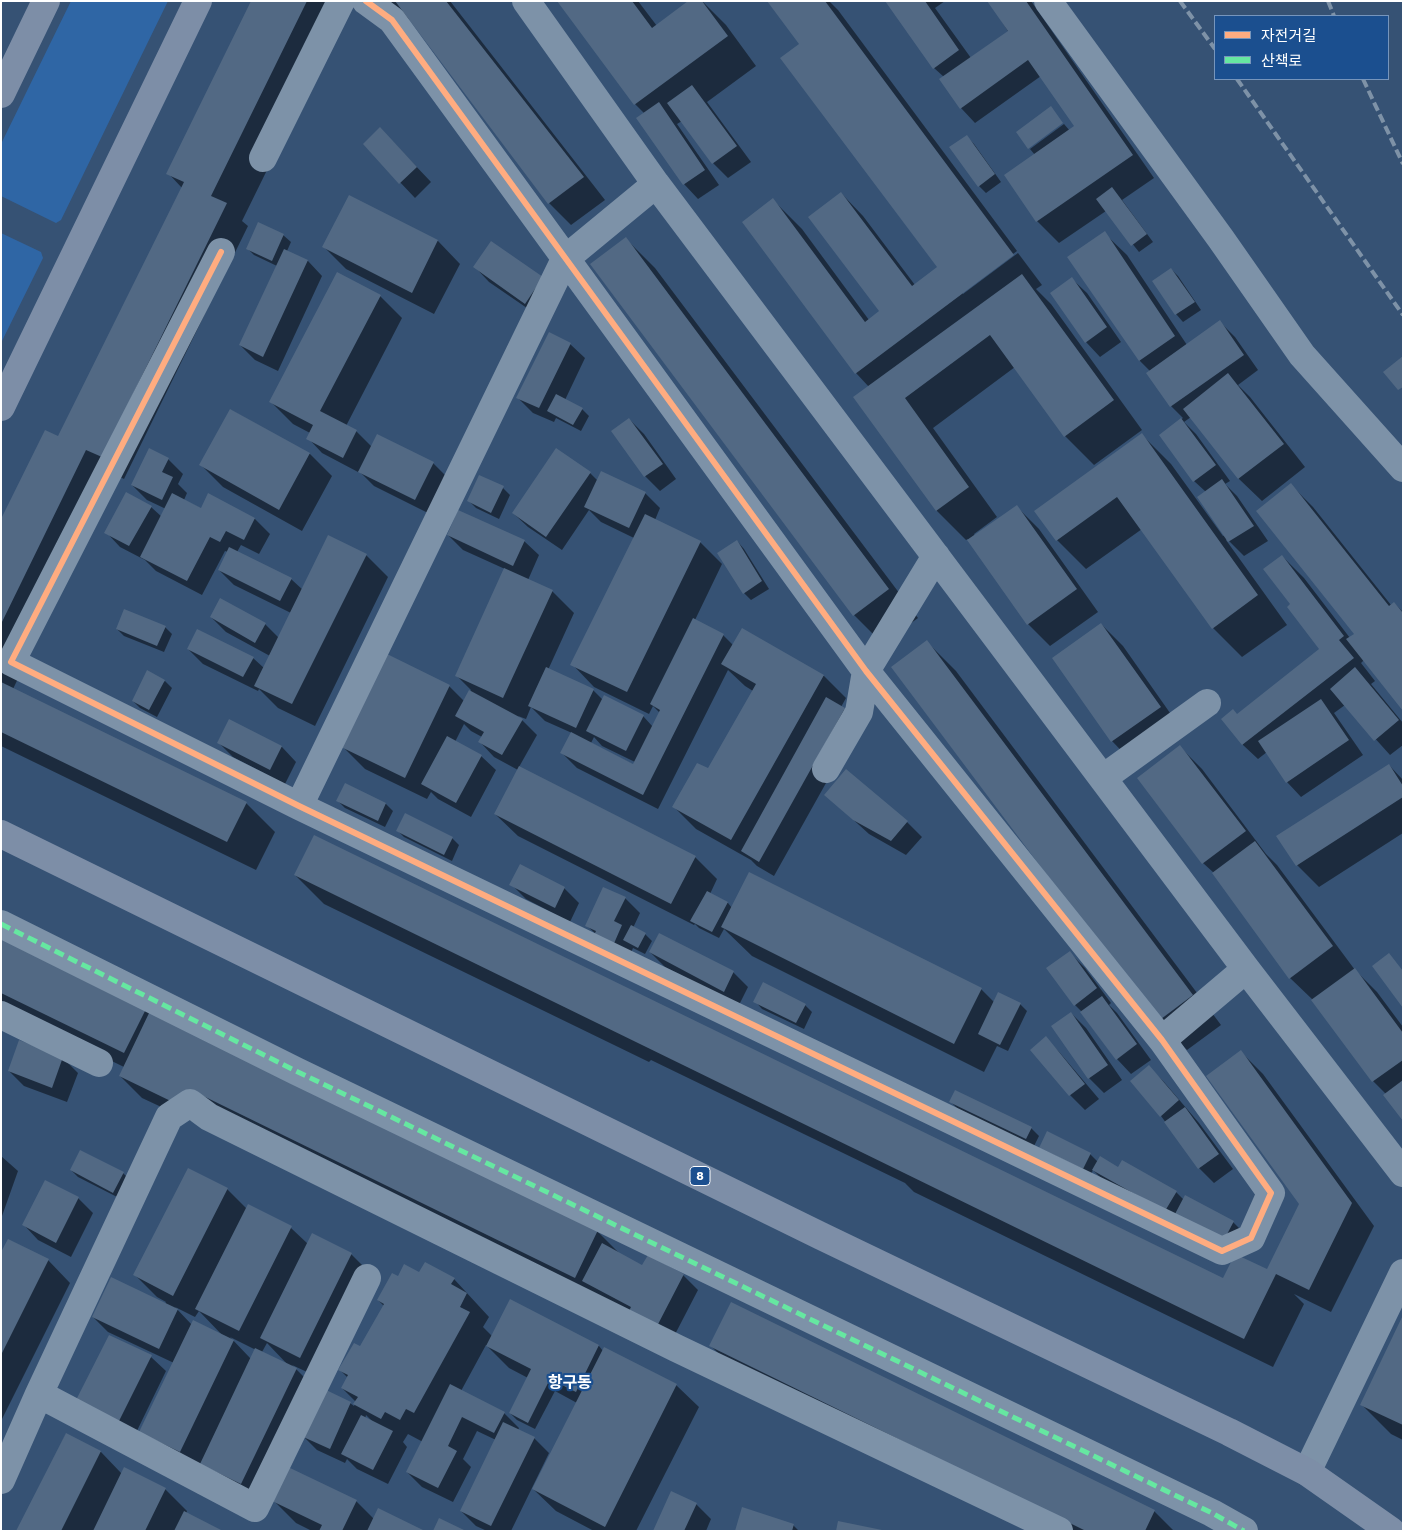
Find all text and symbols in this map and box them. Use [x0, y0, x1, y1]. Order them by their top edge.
legend [1214, 15, 1389, 80]
text: 자전거길 [1261, 27, 1316, 45]
text: 산책로 [1261, 52, 1302, 70]
road number: 8 [690, 1166, 710, 1186]
district label: 항구동 [548, 1373, 592, 1393]

